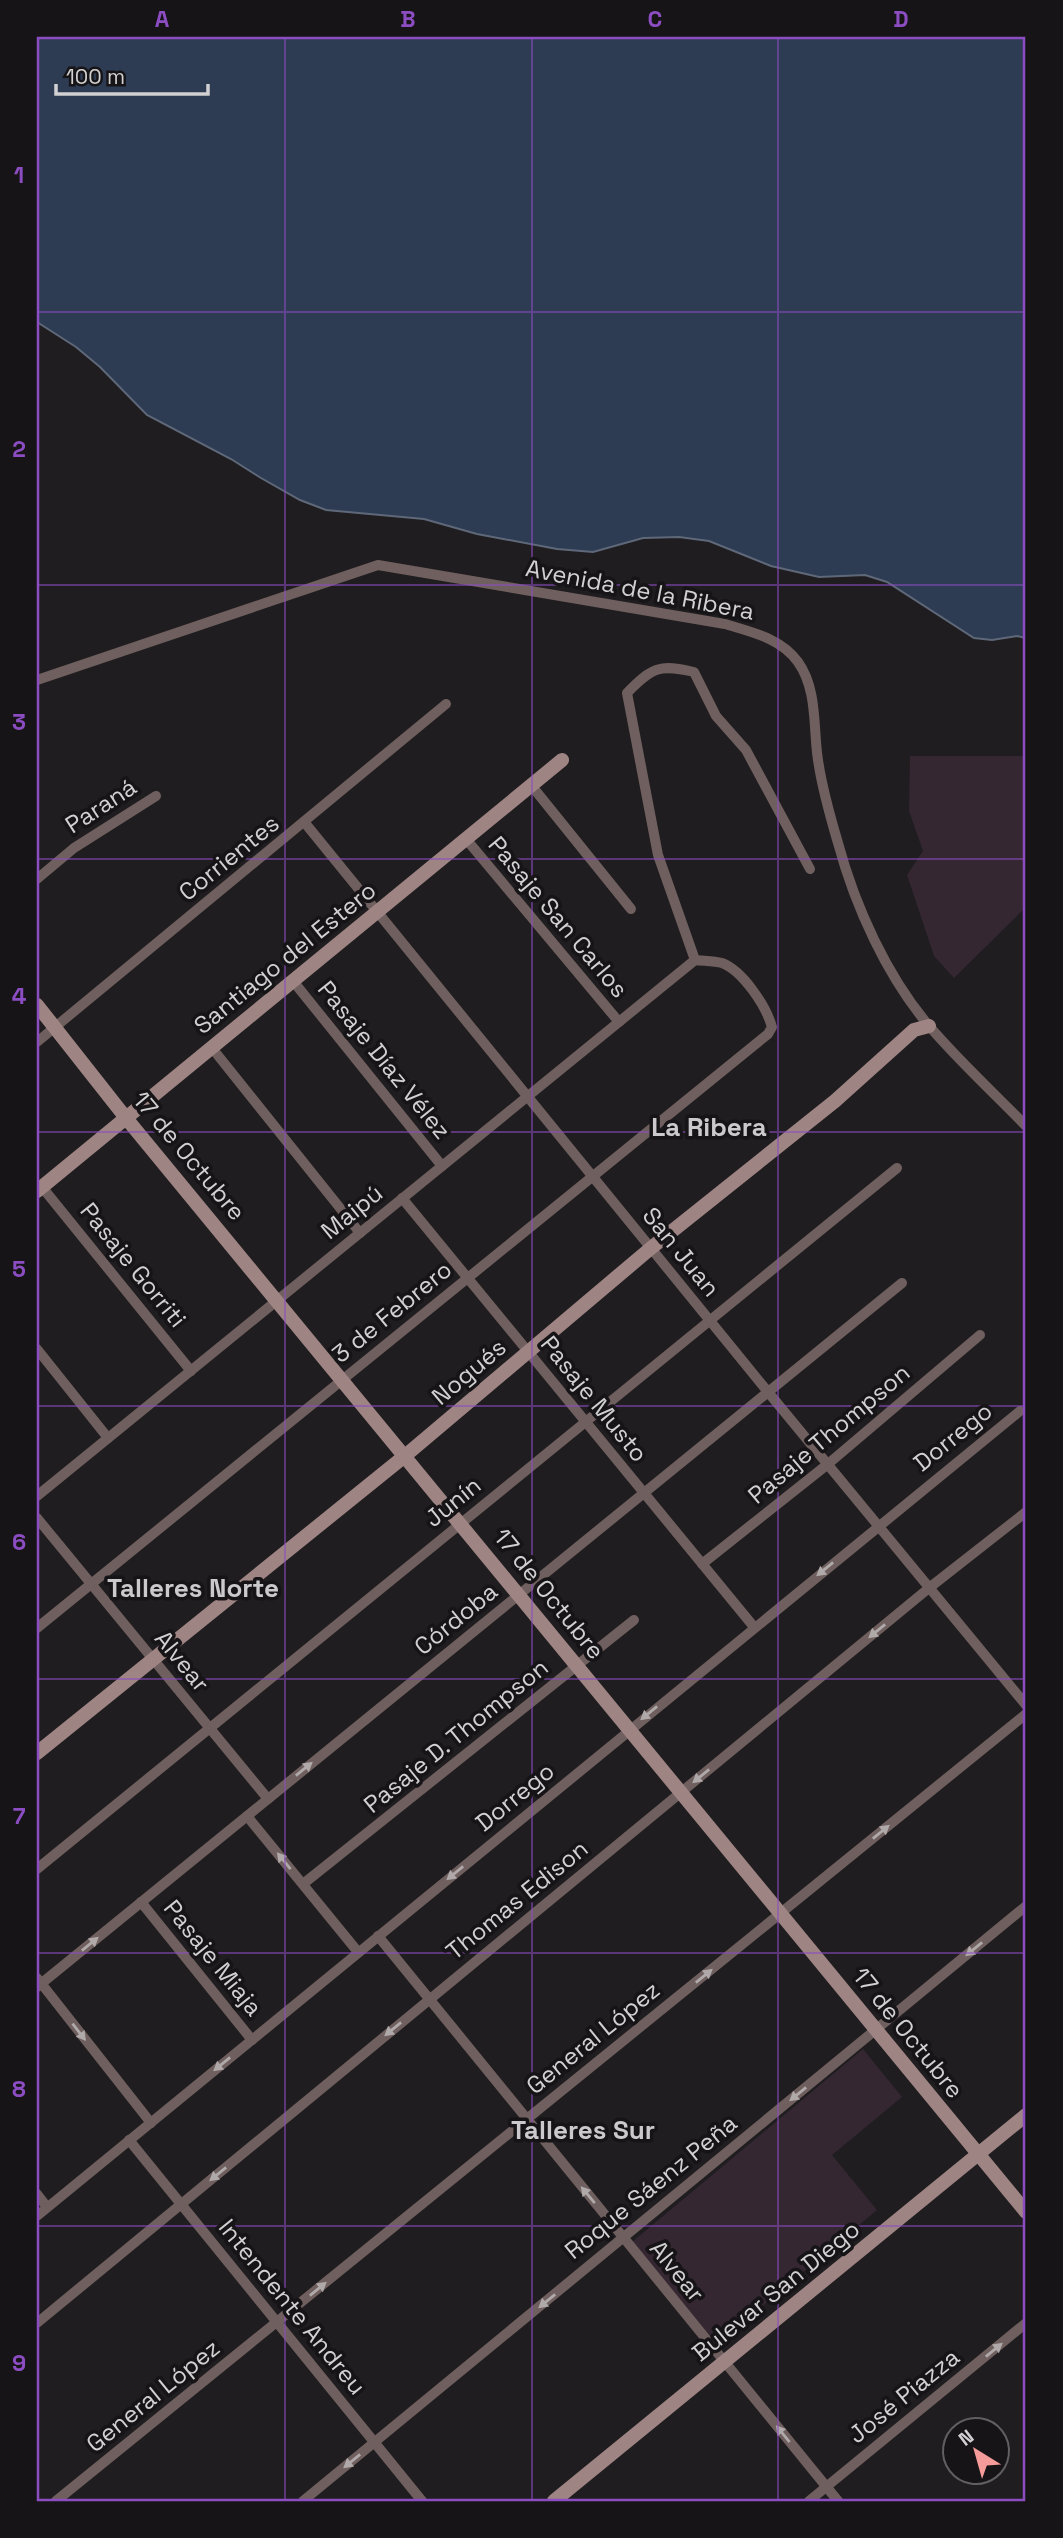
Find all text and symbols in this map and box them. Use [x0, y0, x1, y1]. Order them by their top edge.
text: A [155, 4, 170, 34]
text: B [400, 4, 416, 34]
text: C [648, 4, 662, 34]
text: D [893, 4, 909, 34]
scale bar [56, 52, 208, 96]
text: 100 m [66, 63, 125, 90]
text: 1 [14, 160, 24, 190]
text: 2 [12, 434, 26, 464]
street label: Avenida de la Ribera [523, 552, 757, 627]
text: 3 [12, 707, 26, 737]
street label: Paraná [59, 771, 142, 840]
street label: Corrientes [172, 808, 285, 907]
street label: Pasaje San Carlos [482, 830, 635, 1004]
street label: Santiago del Estero [187, 875, 382, 1041]
street label: Pasaje Díaz Vélez [311, 974, 458, 1145]
text: 4 [12, 981, 27, 1011]
street label: 17 de Octubre [126, 1085, 253, 1227]
district label: La Ribera [651, 1110, 767, 1144]
street label: Maipú [315, 1177, 389, 1246]
street label: Pasaje Gorriti [73, 1196, 193, 1334]
street label: San Juan [636, 1201, 727, 1303]
text: 5 [12, 1254, 26, 1284]
street label: 3 de Febrero [325, 1254, 458, 1369]
street label: Pasaje Musto [534, 1329, 655, 1468]
street label: Nogués [425, 1332, 512, 1412]
street label: Pasaje Thompson [741, 1357, 916, 1510]
street label: Dorrego [907, 1395, 999, 1478]
street label: Junín [418, 1470, 487, 1534]
street label: 17 de Octubre [487, 1522, 612, 1665]
text: 6 [12, 1527, 26, 1557]
one-way arrow [817, 1561, 834, 1576]
district label: Talleres Norte [107, 1571, 279, 1605]
street label: Córdoba [408, 1575, 504, 1662]
one-way arrow [868, 1623, 885, 1638]
street label: Alvear [148, 1624, 217, 1698]
street label: Pasaje D. Thompson [357, 1652, 554, 1820]
one-way arrow [641, 1705, 658, 1720]
street label: Dorrego [469, 1755, 561, 1838]
one-way arrow [295, 1762, 313, 1777]
one-way arrow [693, 1768, 711, 1783]
text: 7 [13, 1801, 26, 1831]
one-way arrow [871, 1825, 889, 1840]
street label: Thomas Edison [439, 1833, 594, 1966]
one-way arrow [277, 1853, 292, 1871]
one-way arrow [446, 1865, 463, 1880]
street label: Pasaje Miaja [157, 1893, 270, 2022]
one-way arrow [80, 1936, 98, 1951]
one-way arrow [965, 1941, 982, 1956]
street label: 17 de Octubre [846, 1961, 971, 2104]
one-way arrow [695, 1968, 713, 1983]
street label: General López [520, 1974, 666, 2101]
one-way arrow [385, 2021, 402, 2036]
one-way arrow [71, 2023, 86, 2040]
one-way arrow [213, 2056, 231, 2072]
text: 8 [12, 2074, 26, 2104]
one-way arrow [789, 2086, 807, 2101]
street label: Roque Sáenz Peña [558, 2107, 743, 2266]
district label: Talleres Sur [511, 2113, 655, 2147]
one-way arrow [209, 2166, 226, 2181]
one-way arrow [581, 2187, 596, 2205]
street label: Intendente Andreu [212, 2213, 373, 2401]
street label: Bulevar San Diego [685, 2213, 866, 2368]
street label: Alvear [643, 2234, 712, 2308]
one-way arrow [309, 2281, 327, 2296]
one-way arrow [538, 2293, 556, 2308]
street label: General López [80, 2332, 226, 2459]
street label: José Piazza [842, 2341, 966, 2450]
one-way arrow [985, 2342, 1003, 2357]
text: 9 [12, 2348, 26, 2378]
north arrow [940, 2416, 1010, 2486]
text: N [953, 2424, 979, 2452]
one-way arrow [776, 2426, 791, 2443]
one-way arrow [343, 2453, 361, 2468]

